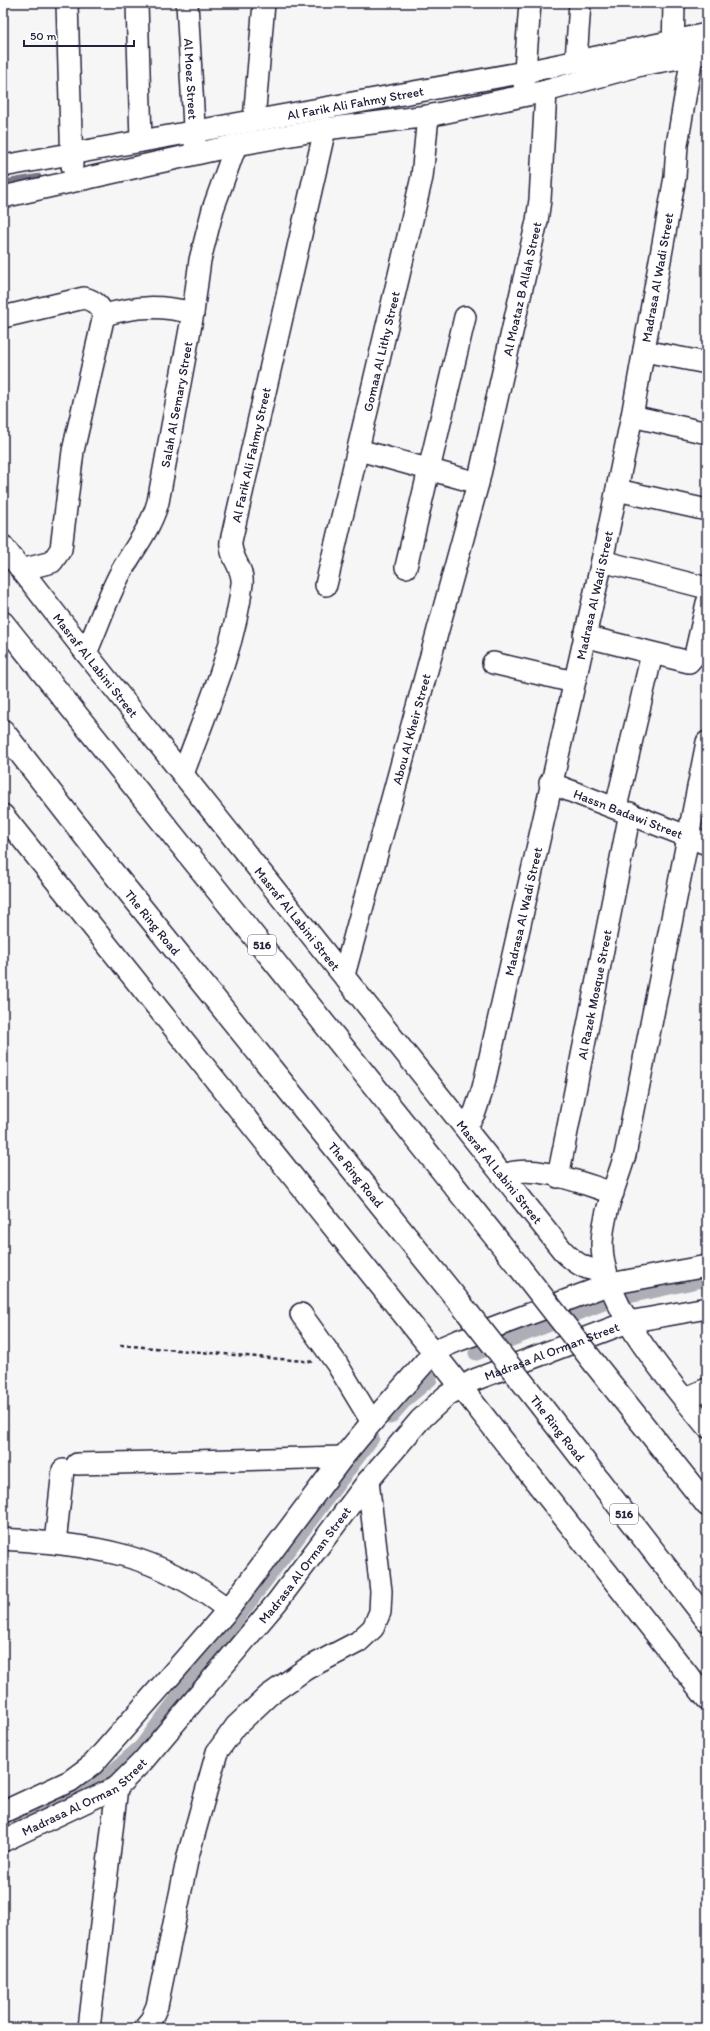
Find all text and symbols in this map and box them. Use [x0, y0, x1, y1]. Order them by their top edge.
scale bar [24, 22, 134, 48]
text: 50 m [30, 29, 56, 43]
street label: Al Moez Street [181, 38, 201, 120]
street label: Al Farik Ali Fahmy Street [286, 83, 425, 123]
street label: Madrasa Al Wadi Street [638, 211, 676, 343]
street label: Al Moataz B Allah Street [500, 220, 545, 357]
street label: Gomaa Al Lithy Street [360, 290, 403, 413]
street label: Salah Al Semary Street [158, 340, 196, 469]
street label: Al Farik Ali Fahmy Street [228, 386, 274, 524]
street label: Madrasa Al Wadi Street [573, 529, 616, 661]
street label: Masraf Al Labini Street [50, 610, 141, 720]
street label: Abou Al Kheir Street [389, 672, 434, 786]
street label: Hassn Badawi Street [571, 786, 685, 842]
street label: Madrasa Al Wadi Street [502, 845, 545, 977]
street label: Masraf Al Labini Street [251, 864, 343, 974]
street label: The Ring Road [122, 887, 184, 958]
street label: Al Razek Mosque Street [574, 928, 615, 1061]
road number: 516 [248, 935, 276, 955]
street label: Masraf Al Labini Street [454, 1117, 545, 1227]
street label: The Ring Road [325, 1139, 387, 1211]
street label: Madrasa Al Orman Street [482, 1319, 621, 1383]
street label: The Ring Road [527, 1392, 588, 1464]
street label: Madrasa Al Orman Street [255, 1504, 354, 1627]
road number: 516 [610, 1504, 638, 1524]
street label: Madrasa Al Orman Street [19, 1755, 150, 1839]

